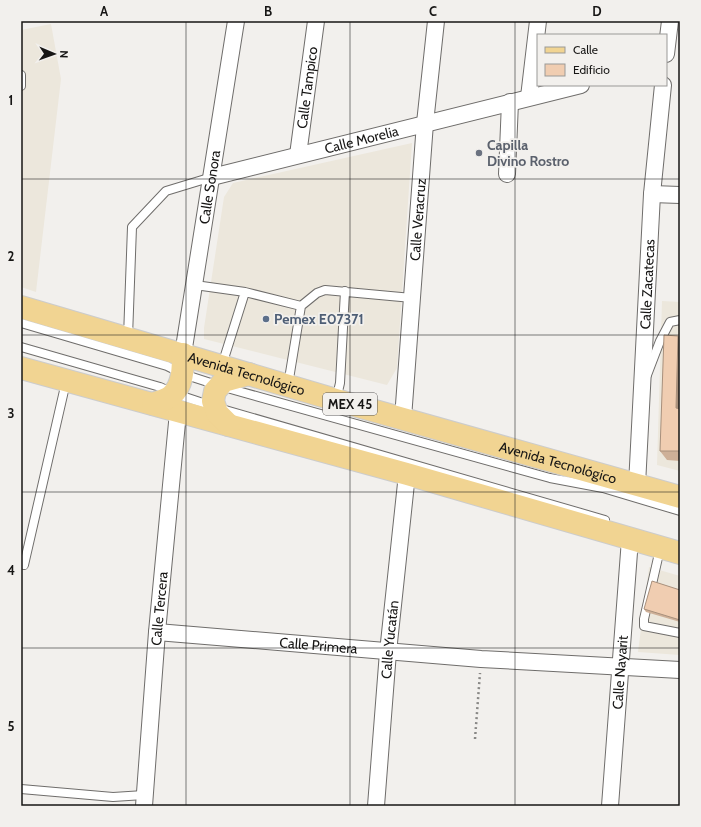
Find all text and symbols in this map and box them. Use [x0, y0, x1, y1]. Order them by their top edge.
text: A [100, 3, 109, 19]
text: B [264, 3, 272, 19]
text: C [429, 3, 437, 19]
text: D [592, 3, 602, 19]
north arrow [34, 34, 74, 74]
legend [537, 34, 667, 86]
text: Calle [573, 42, 598, 57]
street label: Calle Tampico [293, 45, 322, 130]
text: N [57, 50, 71, 58]
text: Edificio [573, 62, 610, 77]
text: 1 [9, 92, 13, 108]
street label: Calle Morelia [323, 122, 401, 158]
place label: Capilla Divino Rostro [487, 136, 569, 170]
marker: Capilla Divino Rostro [474, 148, 484, 158]
street label: Calle Sonora [195, 149, 224, 225]
street label: Calle Veracruz [406, 177, 430, 262]
street label: Calle Zacatecas [636, 239, 659, 330]
text: 2 [8, 248, 15, 264]
place label: Pemex E07371 [274, 310, 364, 328]
marker: Pemex E07371 [261, 314, 271, 324]
street label: Avenida Tecnológico [186, 348, 307, 399]
road number: MEX 45 [323, 393, 377, 415]
text: 3 [7, 405, 15, 421]
street label: Avenida Tecnológico [497, 437, 619, 488]
text: 4 [7, 562, 15, 578]
street label: Calle Tercera [147, 570, 172, 646]
street label: Calle Yucatán [377, 599, 402, 679]
street label: Calle Primera [279, 633, 358, 658]
street label: Calle Nayarit [608, 634, 632, 710]
text: 5 [8, 718, 15, 734]

